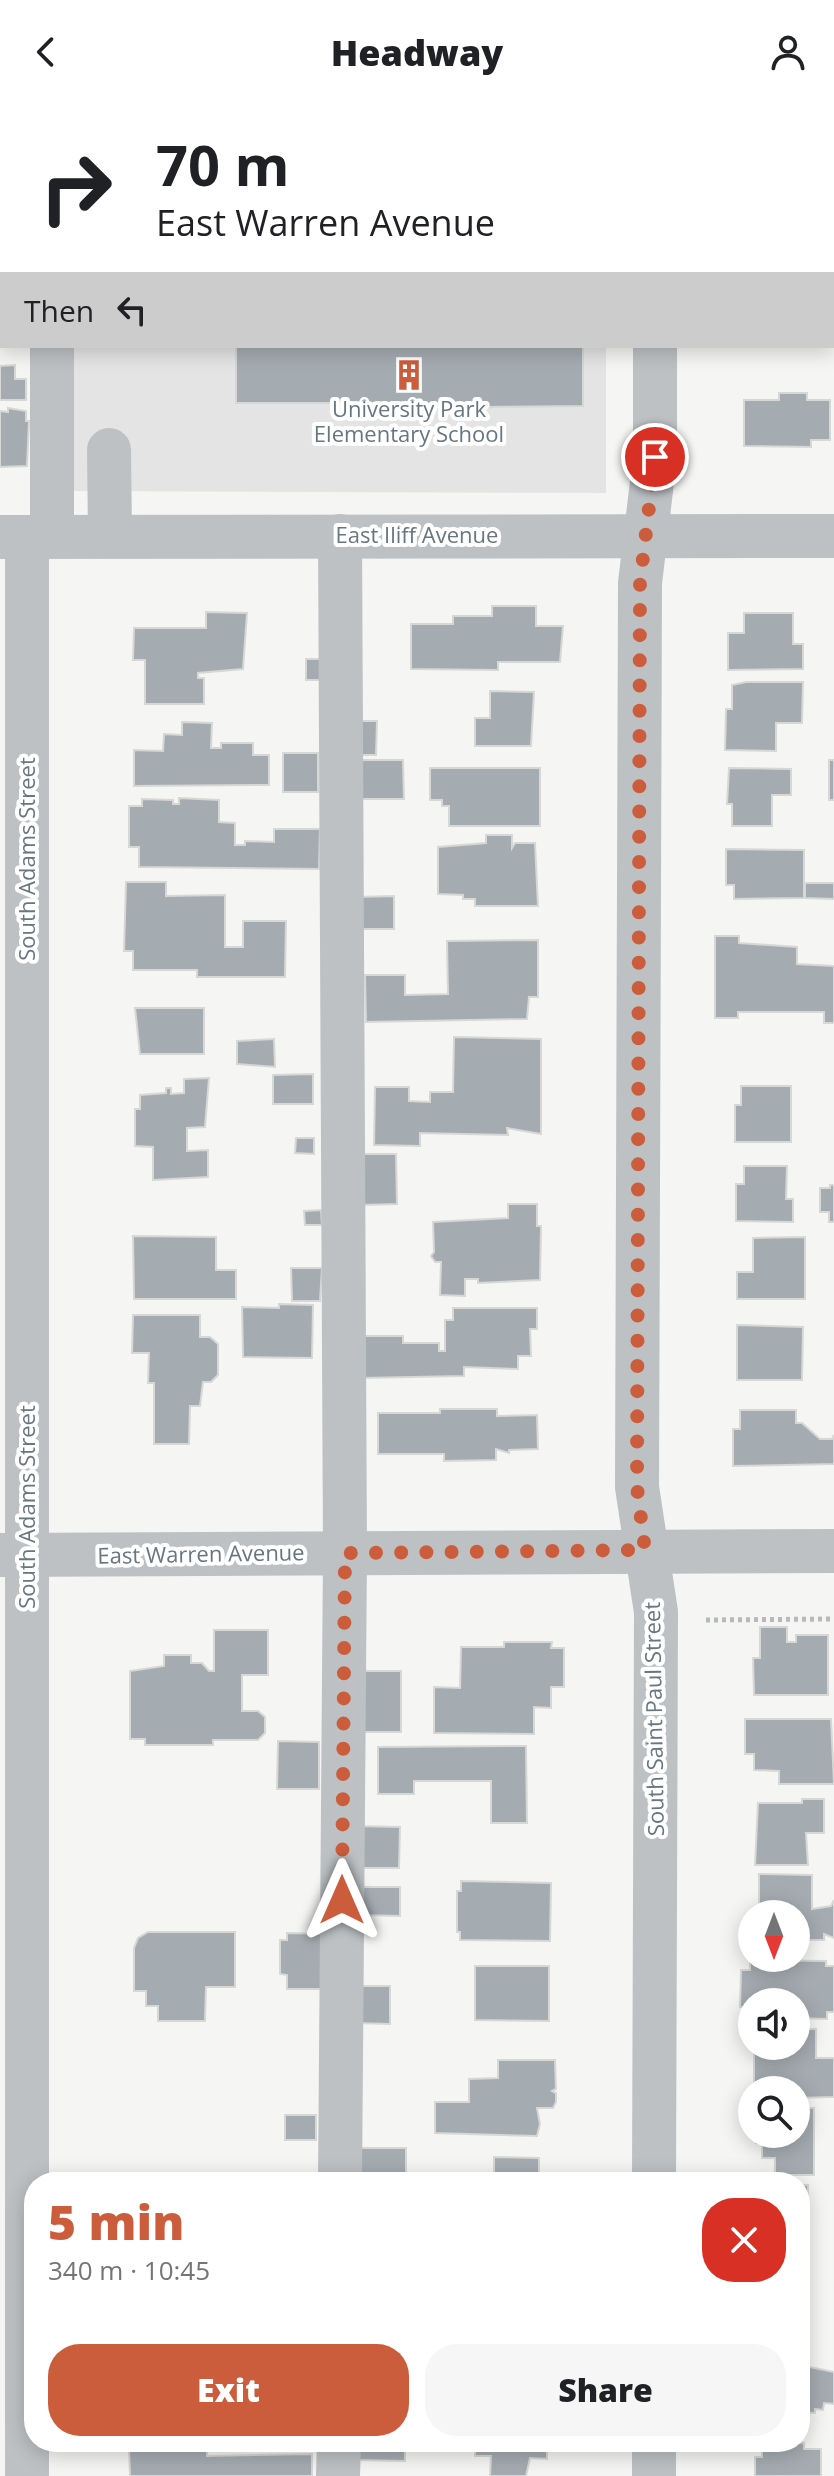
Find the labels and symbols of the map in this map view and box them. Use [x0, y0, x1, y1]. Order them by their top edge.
building icon: University Park Elementary School [392, 358, 426, 392]
place label: University Park Elementary School [314, 393, 504, 448]
pin [621, 423, 689, 491]
street label: East Iliff Avenue [336, 519, 498, 549]
street label: South Adams Street [11, 757, 41, 961]
street label: South Adams Street [11, 1405, 41, 1609]
street label: East Warren Avenue [97, 1536, 305, 1570]
street label: South Saint Paul Street [636, 1601, 670, 1836]
position arrow [300, 1858, 384, 1942]
north arrow [738, 1900, 810, 1972]

